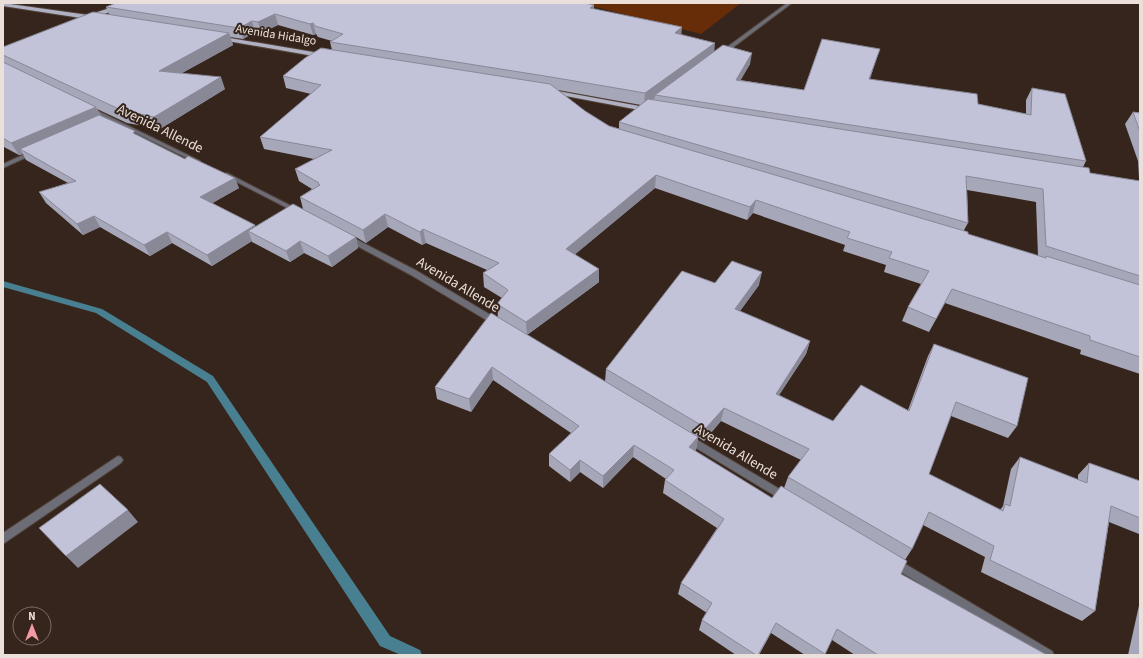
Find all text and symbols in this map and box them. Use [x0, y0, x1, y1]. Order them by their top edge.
street label: Avenida Hidalgo [234, 20, 318, 50]
street label: Avenida Allende [113, 99, 207, 159]
street label: Avenida Allende [413, 252, 503, 318]
street label: Avenida Allende [691, 419, 781, 485]
north arrow [12, 606, 52, 646]
text: N [28, 609, 36, 624]

